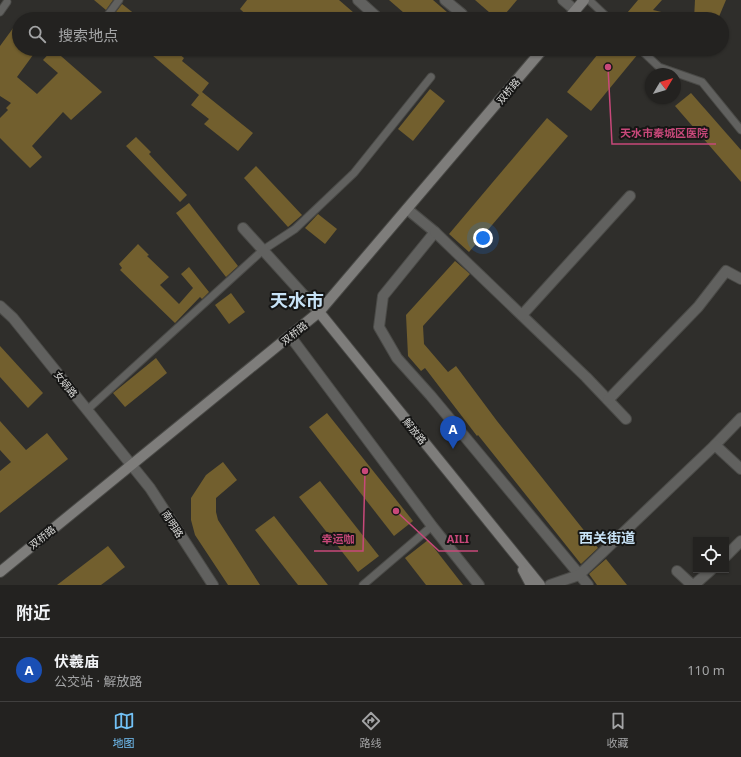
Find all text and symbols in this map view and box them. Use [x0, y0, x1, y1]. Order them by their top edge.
search box [12, 12, 729, 56]
icon: search [26, 23, 48, 45]
text: 搜索地点 [58, 25, 118, 45]
north arrow [645, 68, 681, 104]
street label: 双桥路 [493, 75, 523, 107]
callout: 天水市秦城区医院 [612, 121, 716, 144]
text: 天水市秦城区医院 [620, 125, 708, 140]
your location [473, 228, 493, 248]
district label: 天水市 [270, 288, 324, 312]
street label: 双桥路 [278, 318, 310, 348]
street label: 女娲路 [51, 368, 81, 400]
street label: 解放路 [400, 415, 430, 447]
pin: A [440, 416, 466, 449]
street label: 南明路 [159, 508, 187, 540]
street label: 双桥路 [26, 522, 58, 552]
callout: 幸运咖 [314, 528, 363, 551]
callout: AILI [439, 528, 478, 551]
district label: 西关街道 [579, 528, 635, 547]
text: 幸运咖 [322, 531, 355, 546]
text: AILI [447, 531, 469, 546]
map controls [693, 537, 729, 573]
button: locate [693, 537, 729, 573]
text: 附近 [16, 601, 50, 624]
text: 伏羲庙 [54, 651, 99, 671]
text: A [25, 661, 34, 679]
text: 110 m [687, 661, 725, 679]
text: 公交站 · 解放路 [54, 672, 142, 690]
tab: 地图 [113, 710, 135, 750]
tab: 路线 [360, 710, 382, 750]
tab: 收藏 [607, 710, 629, 750]

